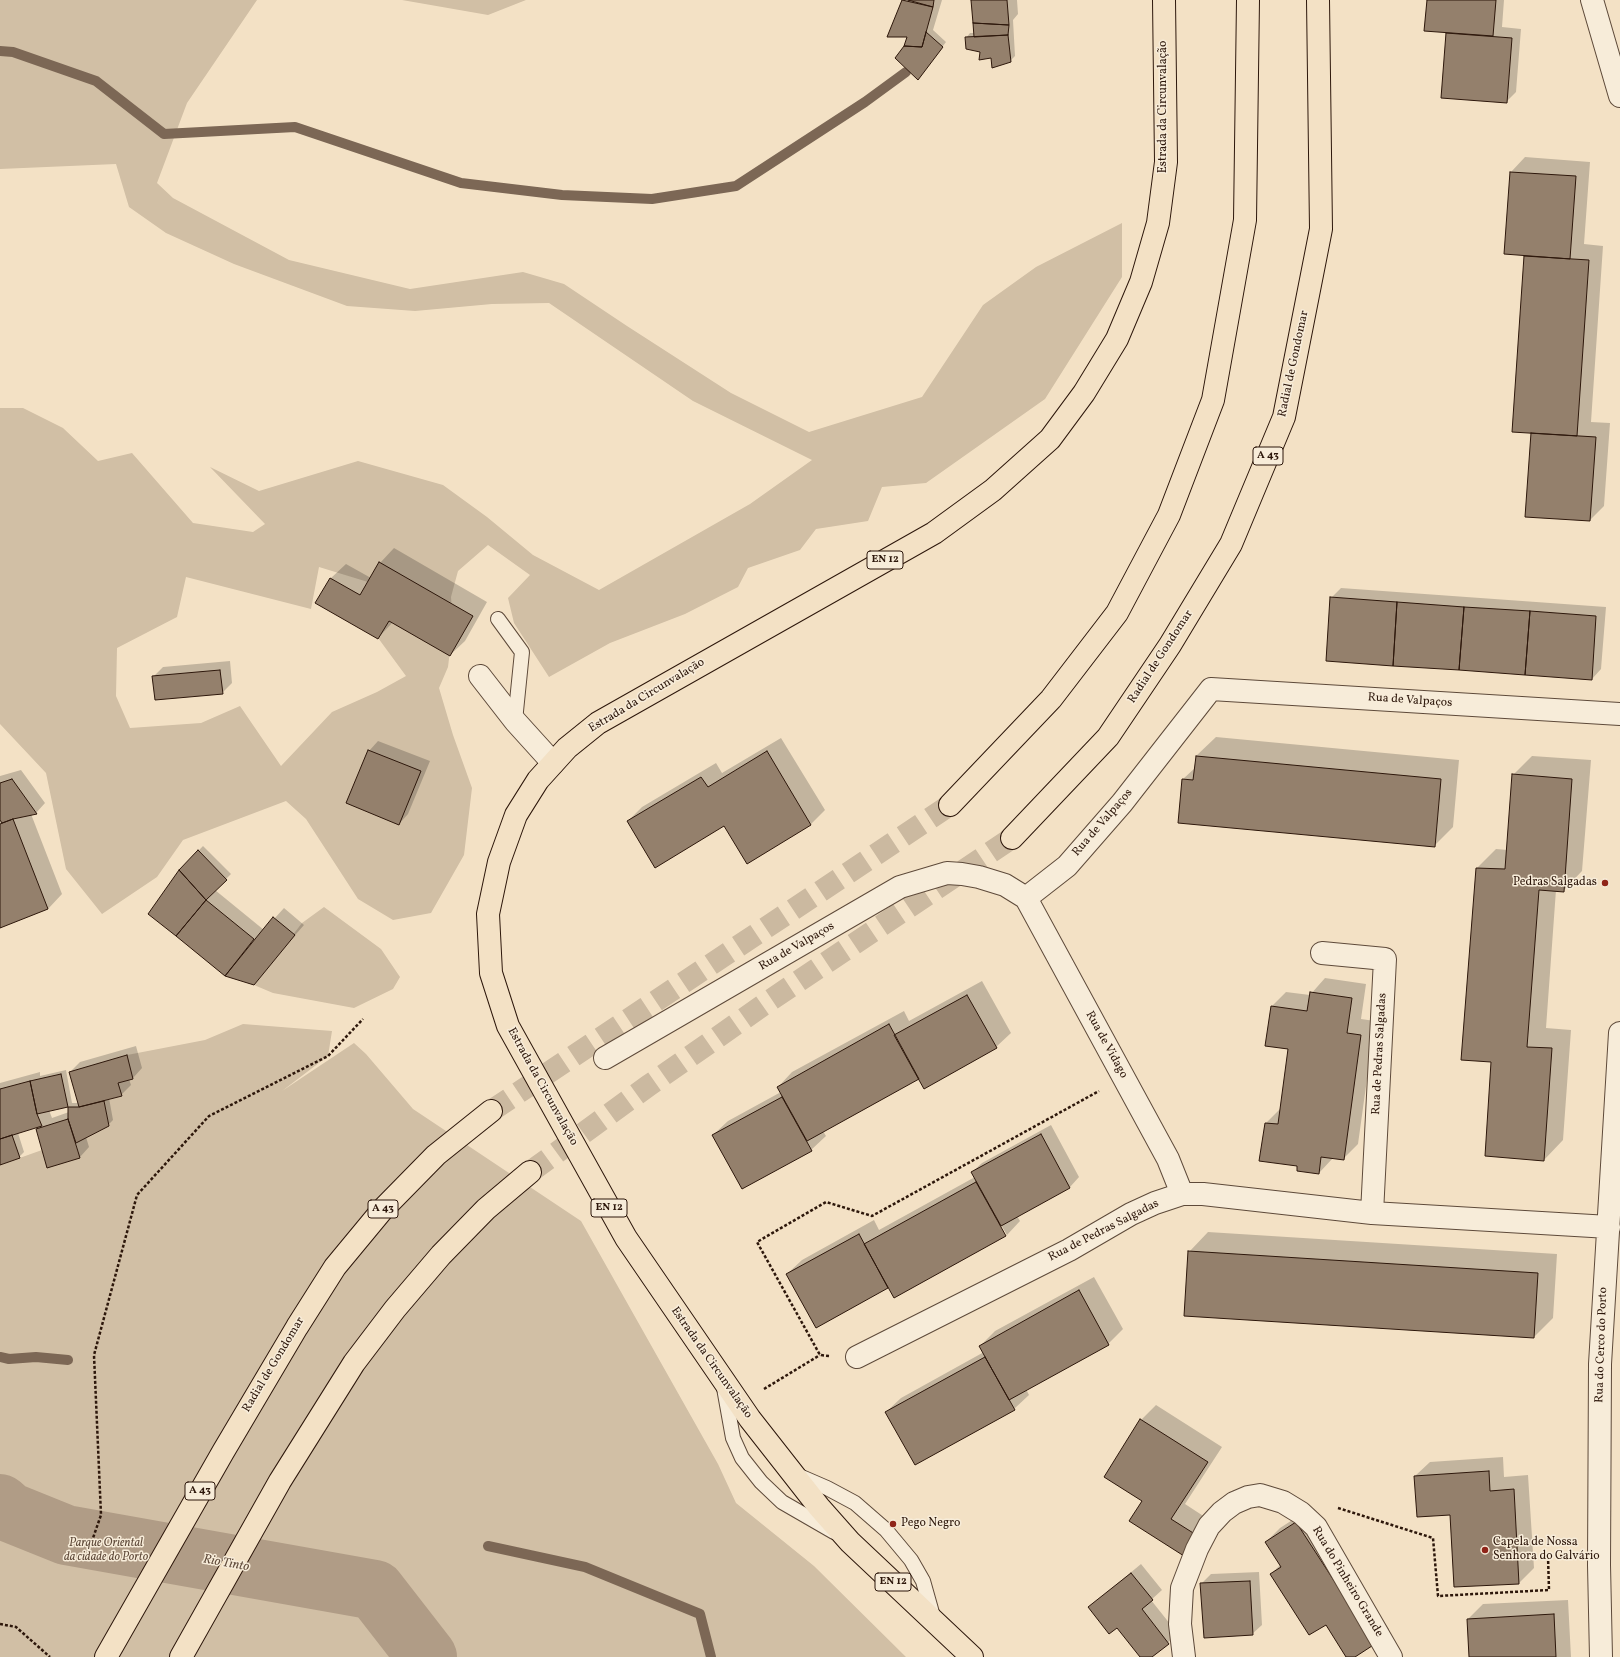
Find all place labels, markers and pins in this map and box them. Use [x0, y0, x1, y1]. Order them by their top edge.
place label: Pedras Salgadas [1513, 876, 1597, 890]
marker: Pedras Salgadas [1600, 878, 1610, 888]
place label: Pego Negro [901, 1517, 960, 1531]
marker: Pego Negro [888, 1519, 898, 1529]
place label: Capela de Nossa Senhora do Calvário [1493, 1536, 1600, 1564]
marker: Capela de Nossa Senhora do Calvário [1480, 1545, 1490, 1555]

